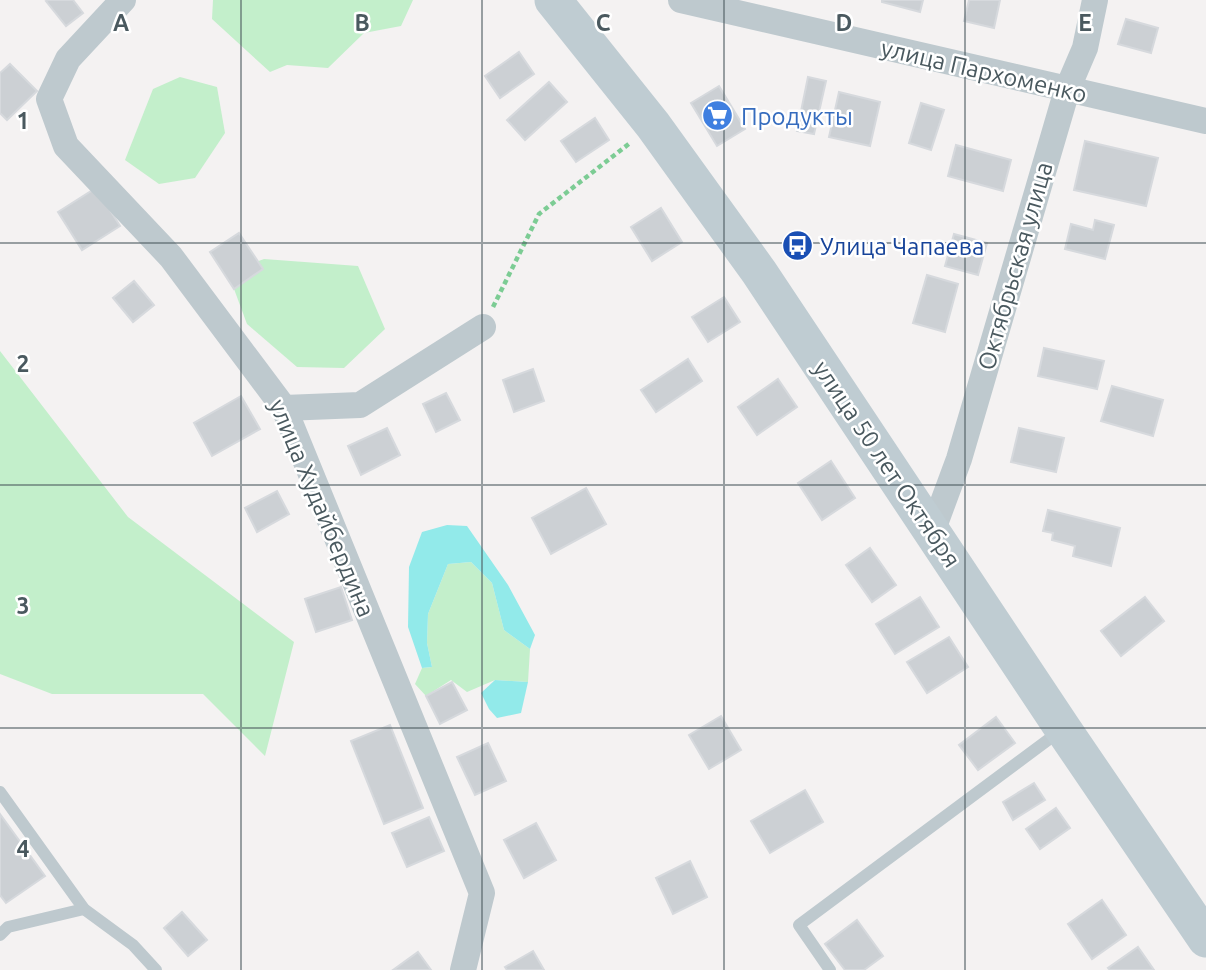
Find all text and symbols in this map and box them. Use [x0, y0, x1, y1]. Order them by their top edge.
text: A [113, 10, 129, 35]
text: B [354, 10, 370, 35]
text: C [596, 10, 611, 35]
text: D [836, 10, 852, 35]
text: E [1078, 10, 1092, 35]
street label: улица Пархоменко [878, 34, 1090, 108]
supermarket icon: Продукты [701, 99, 735, 133]
place label: Продукты [741, 103, 853, 130]
text: 1 [17, 108, 29, 133]
street label: Октябрьская улица [972, 159, 1058, 373]
bus stop icon: Улица Чапаева [780, 229, 814, 263]
place label: Улица Чапаева [820, 233, 984, 260]
text: 2 [17, 351, 29, 376]
street label: улица 50 лет Октября [808, 356, 966, 572]
street label: улица Худайбердина [264, 395, 380, 621]
text: 3 [17, 593, 29, 618]
text: 4 [17, 836, 30, 861]

